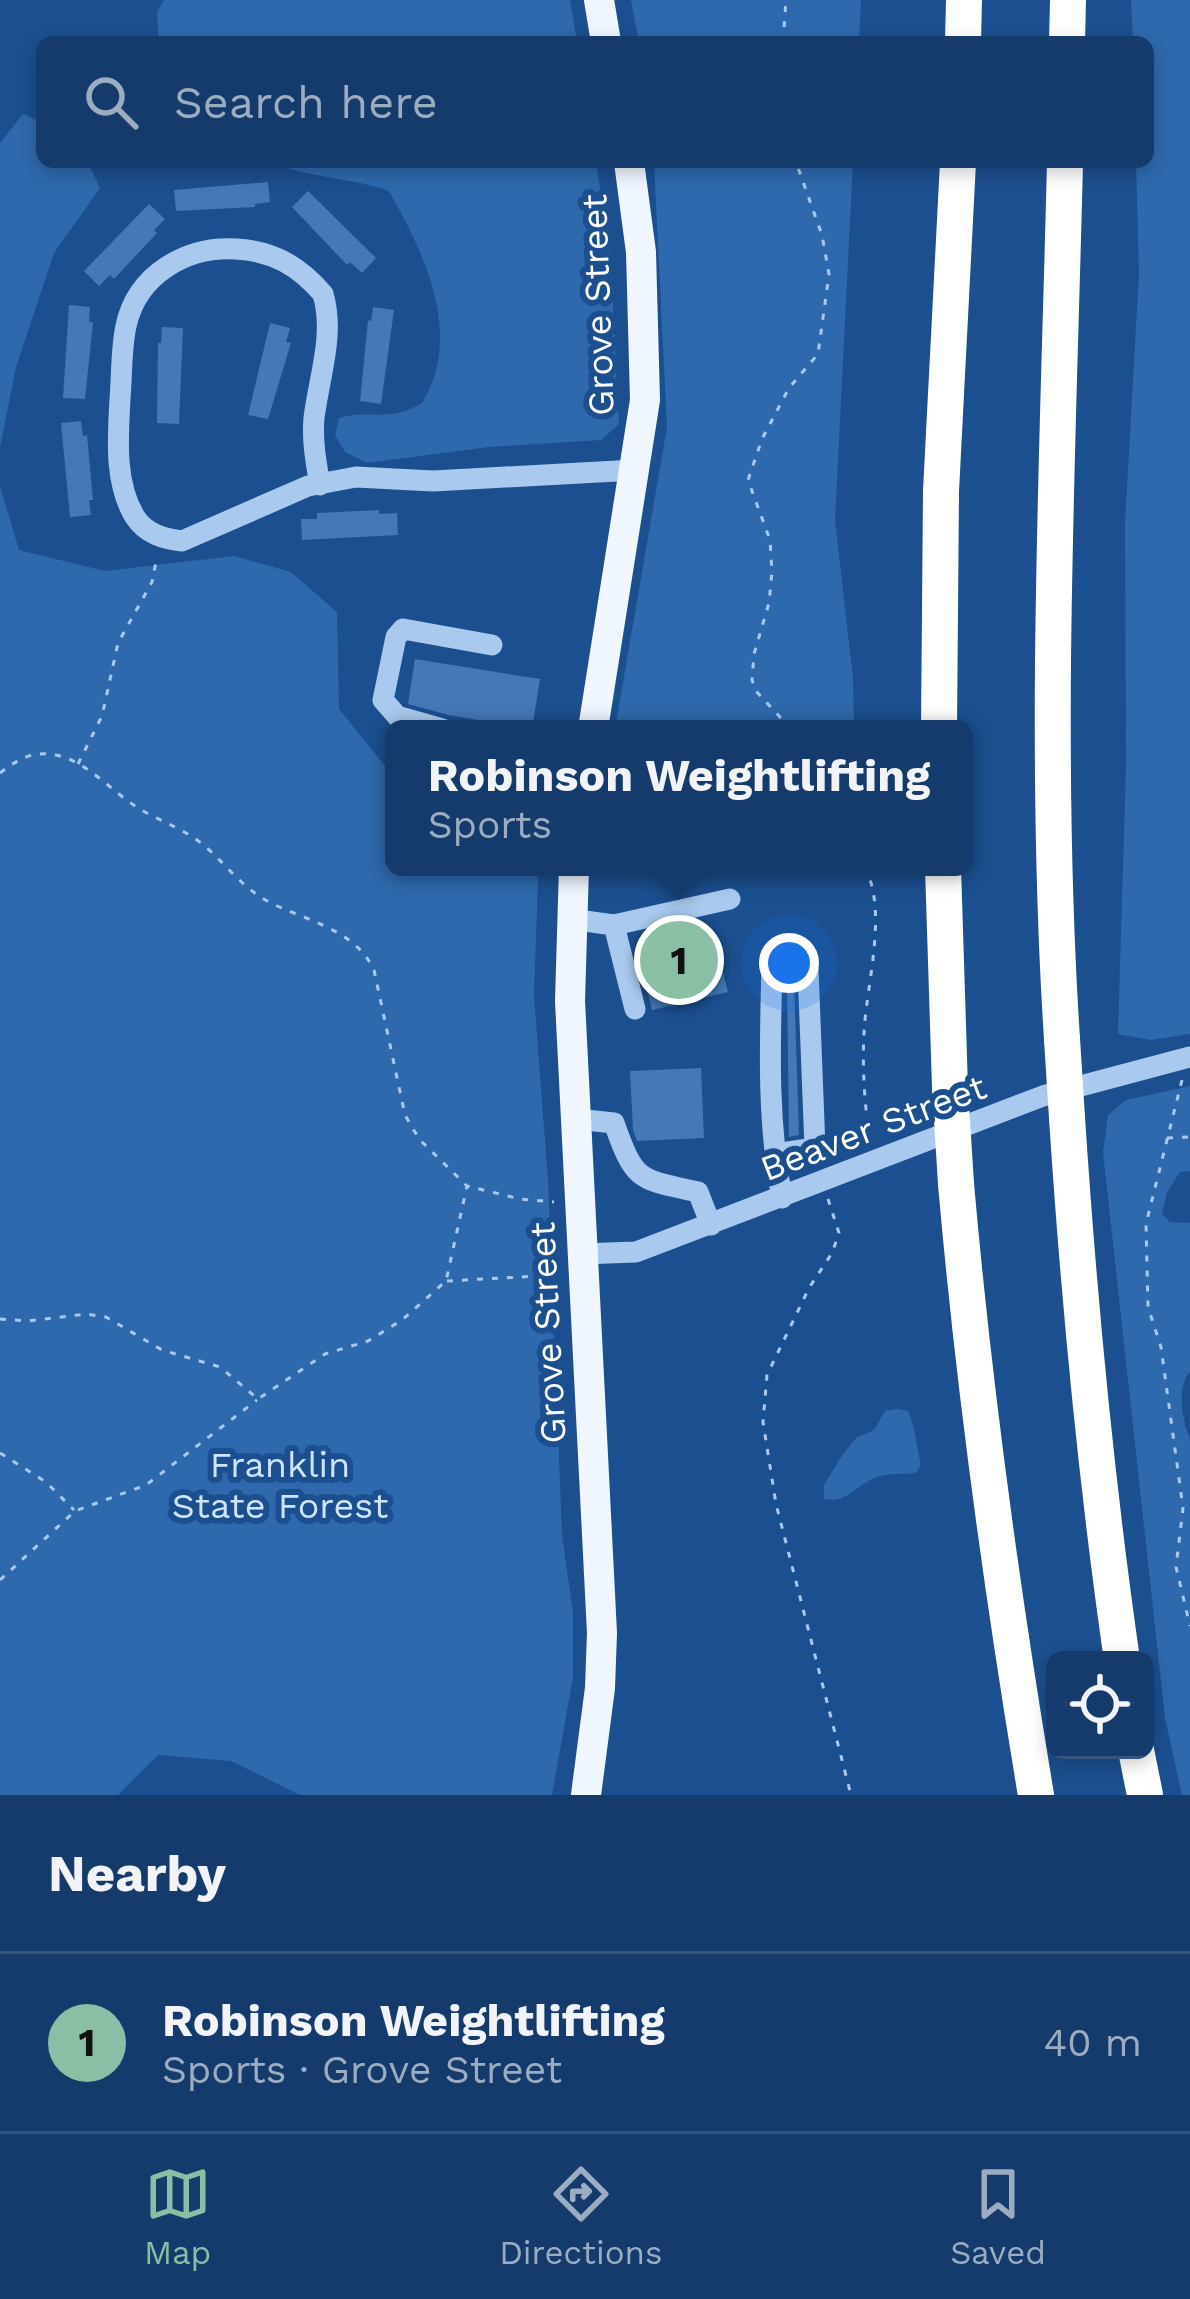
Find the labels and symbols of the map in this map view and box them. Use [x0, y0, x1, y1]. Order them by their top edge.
street label: Grove Street [573, 193, 623, 417]
pin: 1 [640, 915, 718, 1005]
your location [759, 933, 819, 993]
street label: Beaver Street [755, 1066, 992, 1190]
street label: Grove Street [521, 1221, 575, 1445]
park label: Franklin State Forest [172, 1444, 388, 1527]

